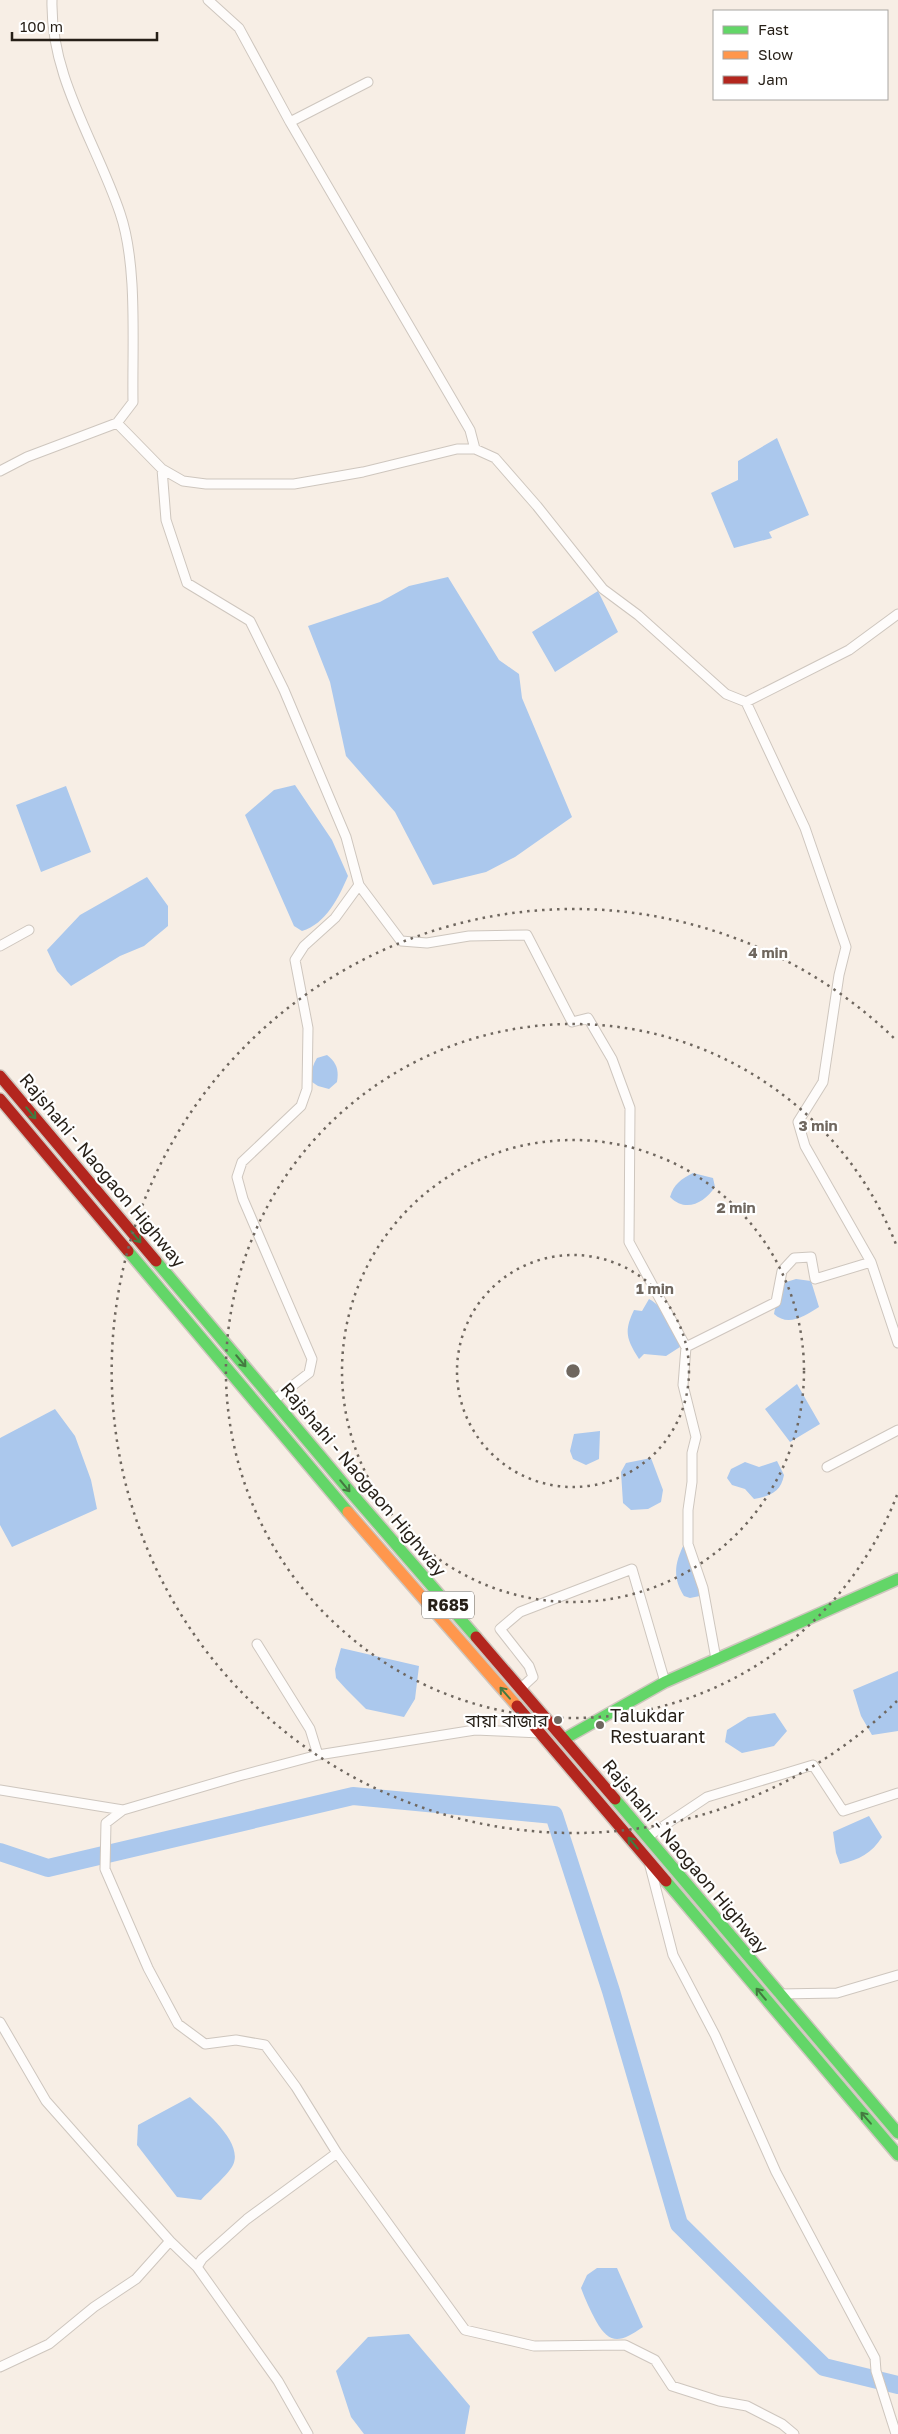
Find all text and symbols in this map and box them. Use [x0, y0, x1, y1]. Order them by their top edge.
scale bar [12, 10, 158, 42]
legend [713, 10, 888, 100]
text: 100 m [20, 17, 63, 35]
text: Fast [758, 20, 789, 38]
text: Slow [758, 45, 793, 63]
text: Jam [758, 70, 788, 88]
text: 4 min [748, 943, 788, 961]
street label: Rajshahi - Naogaon Highway [15, 1069, 191, 1271]
one-way arrow [26, 1106, 37, 1119]
text: 3 min [798, 1116, 838, 1134]
text: 2 min [716, 1198, 756, 1216]
one-way arrow [131, 1230, 142, 1243]
text: 1 min [636, 1279, 674, 1297]
one-way arrow [235, 1355, 247, 1368]
centre of rings [564, 1362, 582, 1380]
street label: Rajshahi - Naogaon Highway [276, 1378, 452, 1580]
one-way arrow [340, 1479, 351, 1492]
road number: R685 [422, 1592, 474, 1618]
one-way arrow [500, 1687, 511, 1700]
place label: Talukdar Restuarant [610, 1704, 705, 1747]
place label: বায়া বাজার [464, 1709, 548, 1731]
marker: বায়া বাজার [552, 1714, 564, 1726]
marker: Talukdar Restuarant [594, 1719, 606, 1731]
street label: Rajshahi - Naogaon Highway [598, 1755, 774, 1957]
one-way arrow [628, 1837, 639, 1850]
one-way arrow [755, 1988, 766, 2001]
one-way arrow [861, 2111, 872, 2124]

